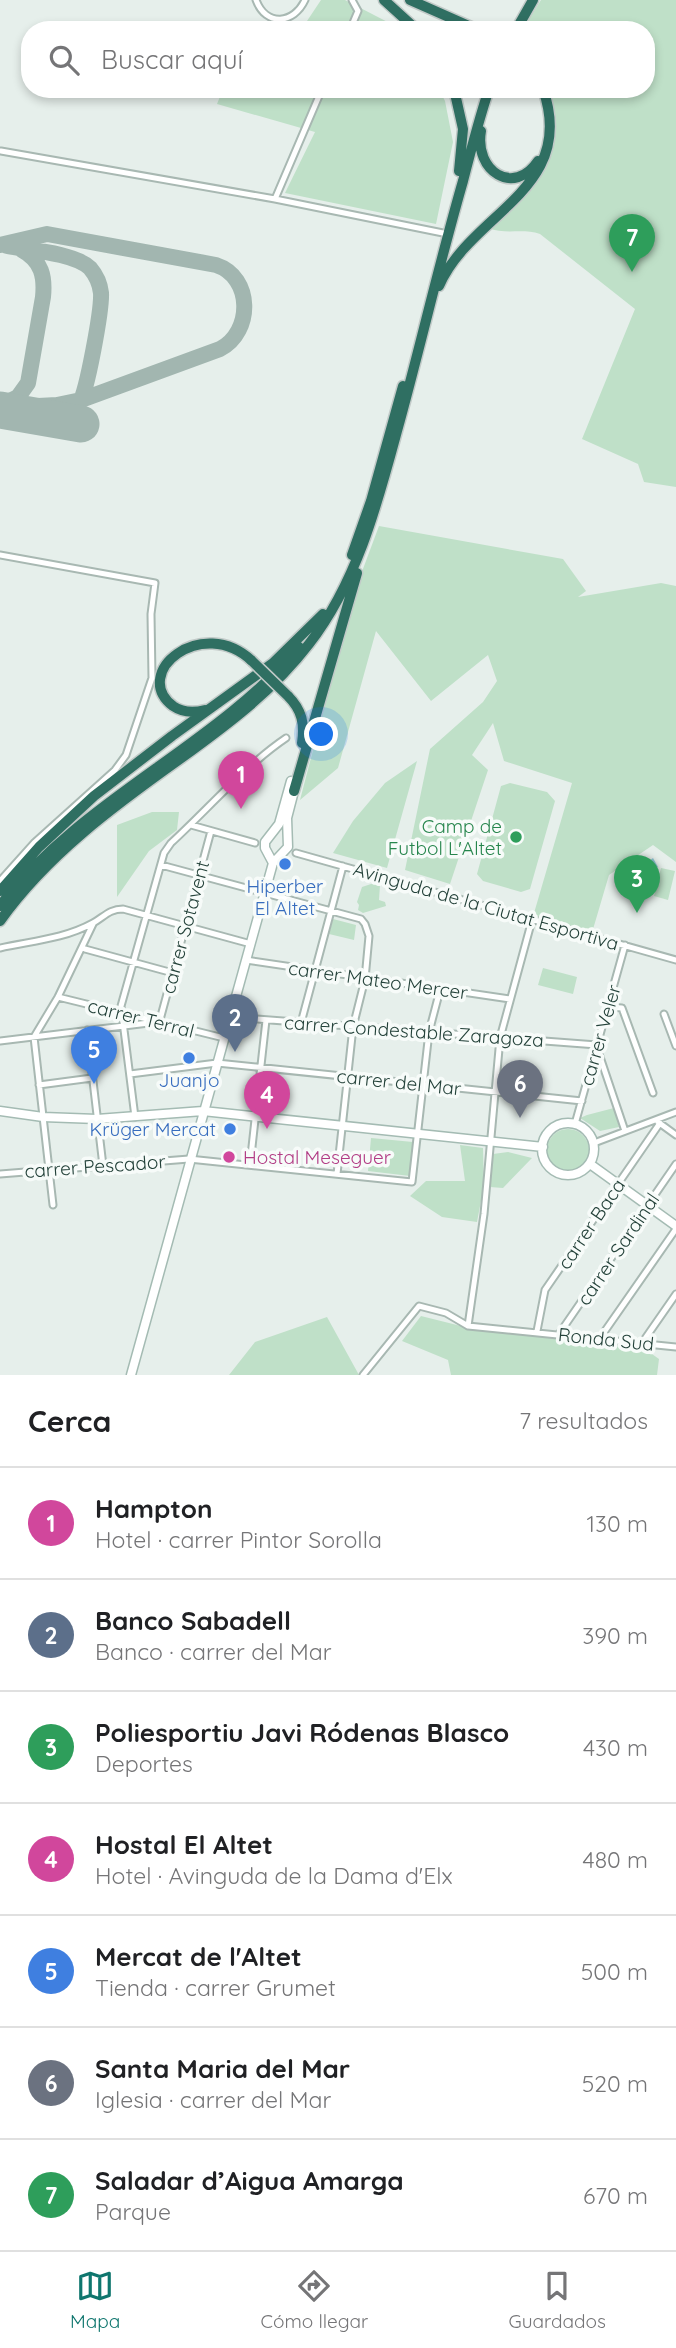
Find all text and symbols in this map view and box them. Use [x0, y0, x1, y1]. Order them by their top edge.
search box [21, 21, 655, 98]
icon: search [45, 41, 83, 79]
text: Buscar aquí [101, 43, 243, 76]
pin: 7 [609, 214, 655, 272]
your location [304, 717, 338, 751]
pin: 1 [218, 751, 264, 809]
place label: Camp de Futbol L'Altet [388, 814, 502, 860]
marker: Camp de Futbol L'Altet [508, 829, 524, 845]
pin: 3 [614, 855, 660, 913]
marker: Hiperber El Altet [277, 856, 293, 872]
street label: Avinguda de la Ciutat Esportiva [351, 857, 621, 955]
street label: carrer Sotavent [156, 858, 214, 996]
place label: Hiperber El Altet [247, 874, 324, 920]
street label: carrer Mateo Mercer [287, 956, 470, 1005]
street label: carrer Veler [574, 981, 626, 1088]
street label: carrer Terral [85, 993, 197, 1043]
pin: 2 [212, 994, 258, 1052]
street label: carrer Condestable Zaragoza [283, 1010, 545, 1052]
pin: 5 [71, 1026, 117, 1084]
marker: Juanjo [181, 1050, 197, 1066]
pin: 6 [497, 1060, 543, 1118]
street label: carrer del Mar [336, 1064, 463, 1101]
place label: Juanjo [159, 1068, 219, 1092]
pin: 4 [244, 1071, 290, 1129]
place label: Krüger Mercat [90, 1117, 216, 1141]
marker: Krüger Mercat [222, 1121, 238, 1137]
place label: Hostal Meseguer [243, 1145, 392, 1169]
street label: carrer Pescador [24, 1149, 167, 1183]
marker: Hostal Meseguer [221, 1149, 237, 1165]
street label: carrer Baca [552, 1174, 630, 1274]
street label: carrer Sardinal [572, 1188, 664, 1310]
street label: Ronda Sud [557, 1322, 655, 1356]
text: Cerca [28, 1402, 111, 1440]
text: 7 resultados [519, 1406, 648, 1435]
text: Hampton [95, 1492, 213, 1525]
text: 1 [47, 1509, 55, 1538]
text: 130 m [586, 1509, 648, 1538]
text: Hotel · carrer Pintor Sorolla [95, 1525, 382, 1554]
text: Banco Sabadell [95, 1604, 291, 1637]
text: 2 [44, 1621, 58, 1650]
text: 390 m [582, 1621, 648, 1650]
text: Banco · carrer del Mar [95, 1637, 332, 1666]
text: Poliesportiu Javi Ródenas Blasco [95, 1716, 509, 1749]
text: 3 [45, 1733, 57, 1762]
text: 430 m [583, 1733, 648, 1762]
text: Deportes [95, 1749, 193, 1778]
text: Hostal El Altet [95, 1828, 273, 1861]
text: 4 [44, 1845, 58, 1874]
text: 480 m [583, 1845, 648, 1874]
text: Hotel · Avinguda de la Dama d'Elx [95, 1861, 453, 1890]
text: Mercat de l'Altet [95, 1940, 302, 1973]
text: 5 [44, 1957, 58, 1986]
text: 500 m [581, 1957, 648, 1986]
text: Tienda · carrer Grumet [95, 1973, 336, 2002]
text: Santa Maria del Mar [95, 2052, 350, 2085]
text: 6 [45, 2069, 57, 2098]
text: 520 m [582, 2069, 648, 2098]
text: Iglesia · carrer del Mar [95, 2085, 331, 2114]
text: Saladar d’Aigua Amarga [95, 2164, 404, 2197]
text: 7 [45, 2181, 57, 2210]
text: 670 m [583, 2181, 648, 2210]
text: Parque [95, 2197, 171, 2226]
tab: Mapa [70, 2267, 120, 2333]
tab: Cómo llegar [261, 2267, 368, 2333]
tab: Guardados [509, 2267, 606, 2333]

